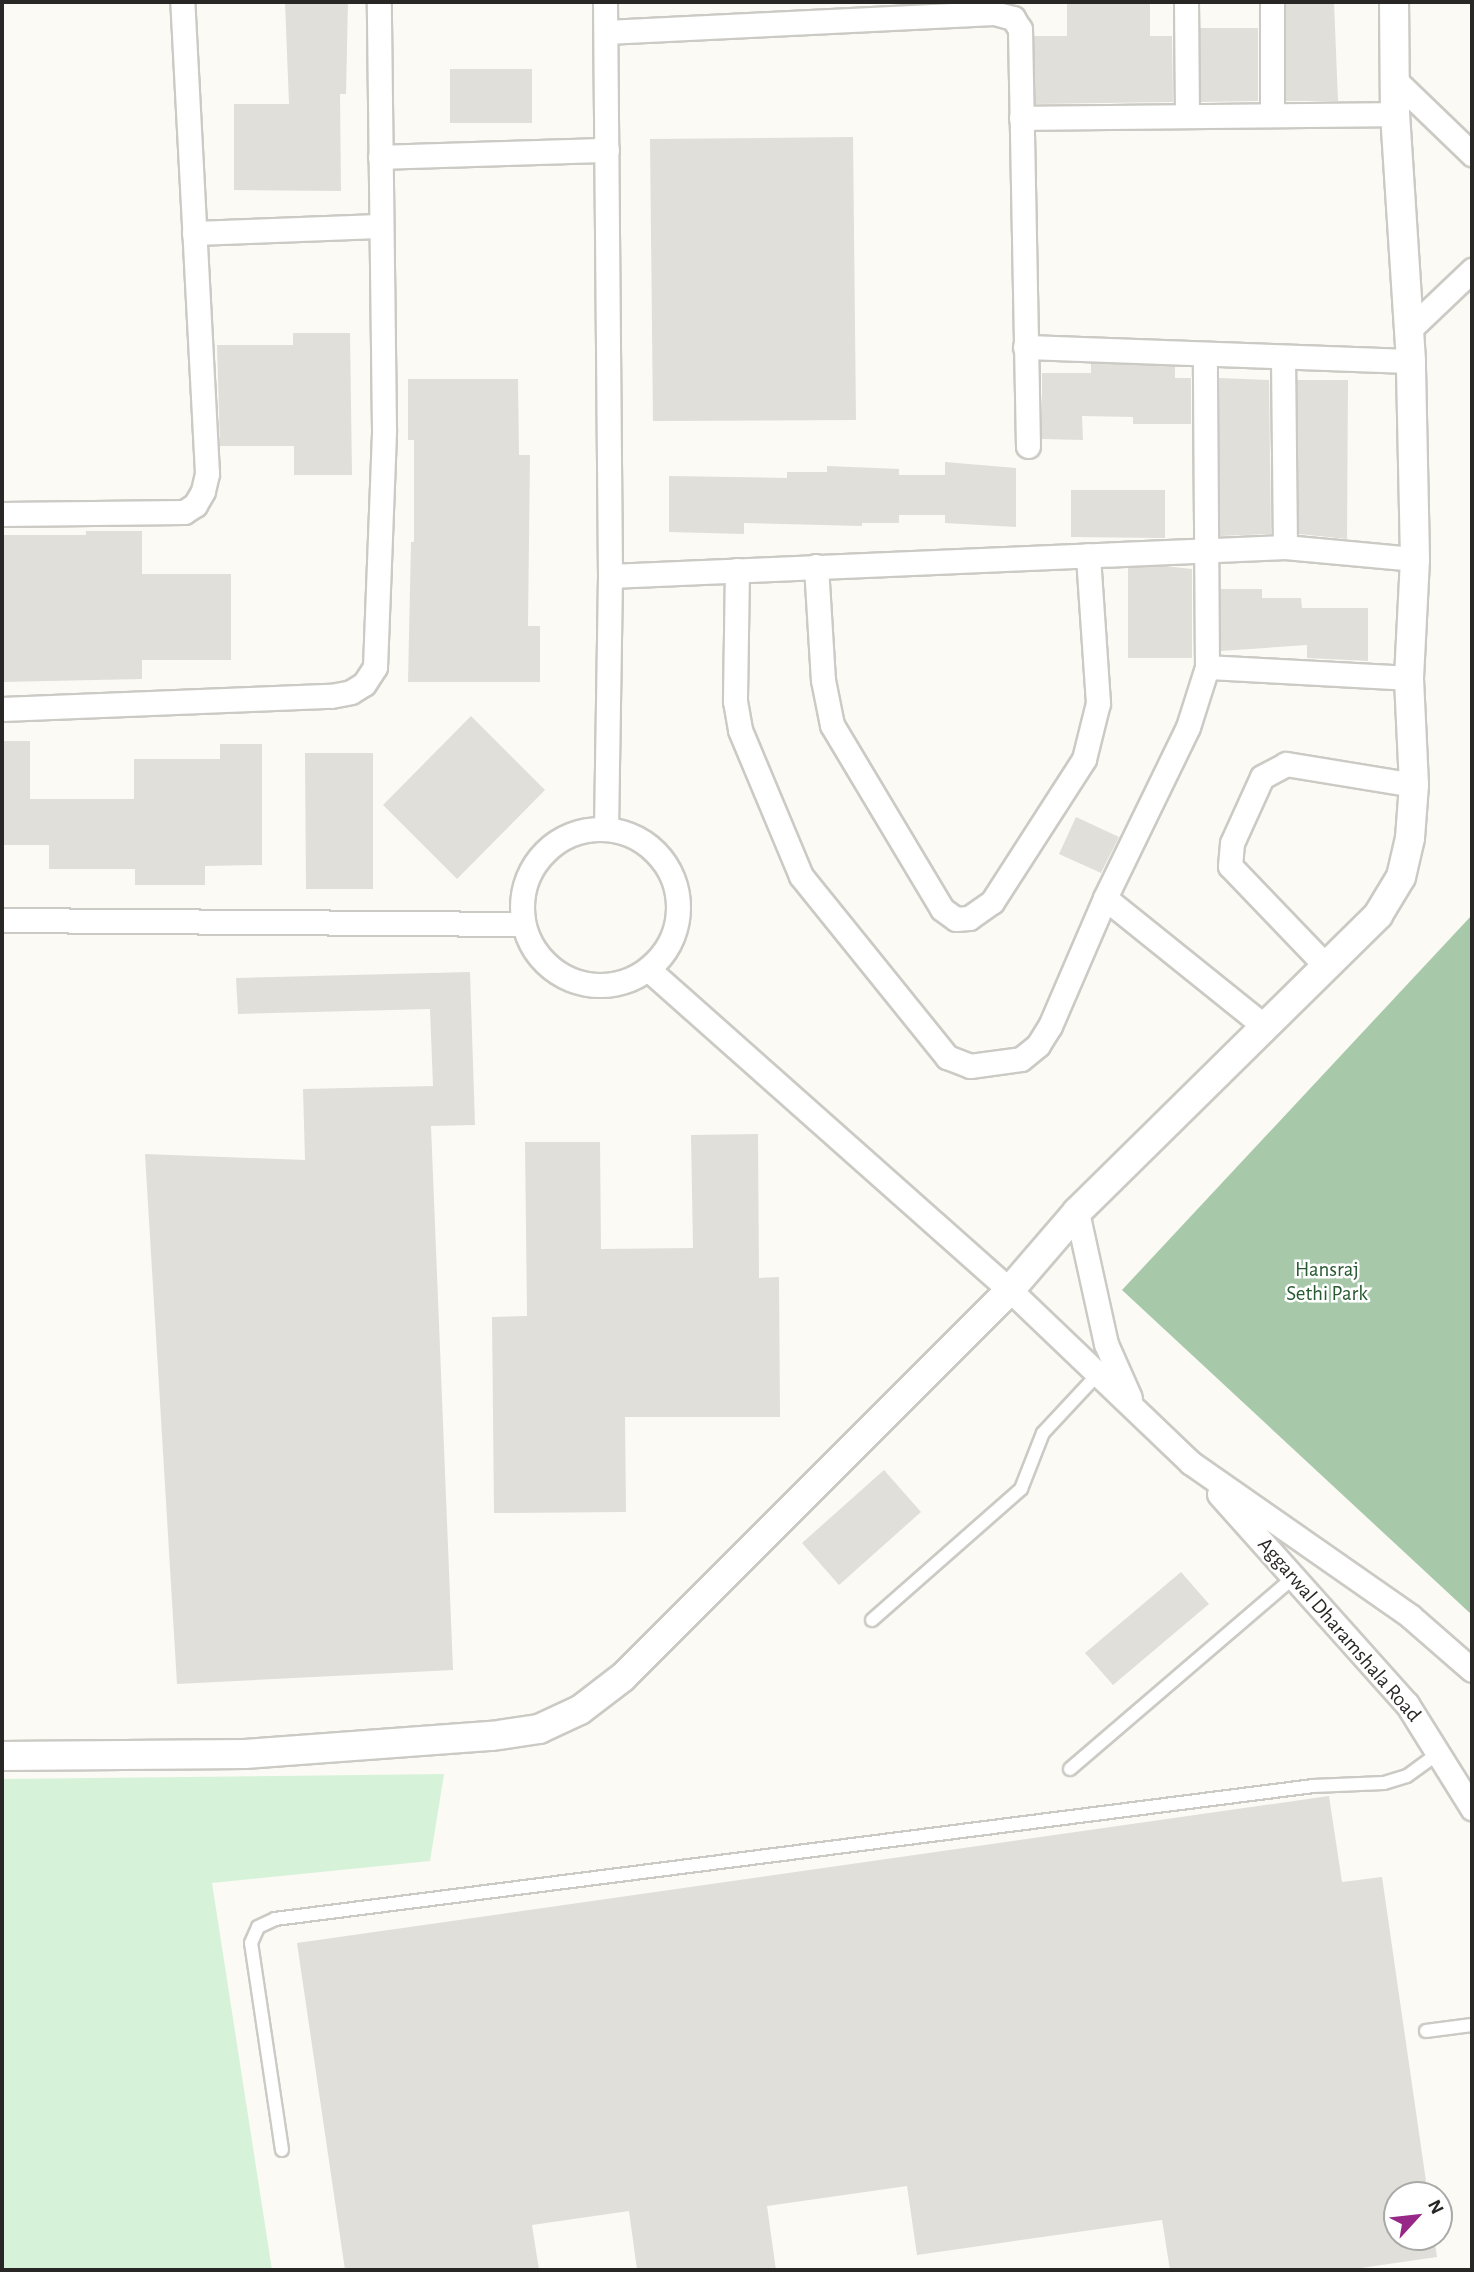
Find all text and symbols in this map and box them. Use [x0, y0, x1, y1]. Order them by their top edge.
park label: Hansraj Sethi Park [1286, 1257, 1368, 1307]
street label: Aggarwal Dharamshala Road [1252, 1533, 1426, 1727]
north arrow [1383, 2181, 1453, 2251]
text: N [1424, 2197, 1447, 2217]

